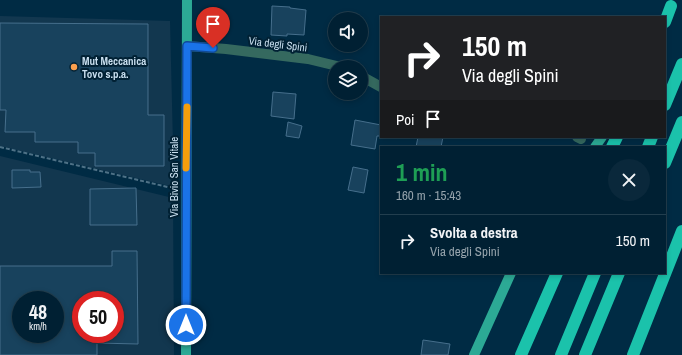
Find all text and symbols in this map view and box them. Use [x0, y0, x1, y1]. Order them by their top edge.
pin [196, 7.0, 230, 48]
map controls [328, 12, 368, 100]
button: sound [328, 12, 368, 52]
icon: arrive [202, 13, 224, 35]
text: 150 m [462, 27, 527, 65]
icon: right [396, 32, 448, 84]
street label: Via degli Spini [248, 33, 308, 55]
place label: Mut Meccanica Tovo s.p.a. [82, 54, 146, 81]
button: layers [328, 60, 368, 100]
marker: Mut Meccanica Tovo s.p.a. [69, 62, 79, 72]
text: Via degli Spini [462, 63, 559, 88]
icon: arrive [422, 108, 444, 130]
text: Poi [396, 109, 414, 130]
street label: Via Bivio San Vitale [167, 137, 181, 217]
text: 1 min [396, 156, 447, 188]
button: close [608, 159, 650, 201]
text: 160 m · 15:43 [396, 187, 461, 204]
text: Svolta a destra [430, 222, 518, 243]
icon: right [396, 230, 418, 252]
text: 150 m [616, 230, 650, 251]
text: Via degli Spini [430, 243, 500, 260]
speed limit sign: 50 [72, 291, 124, 343]
text: 48 [29, 298, 47, 325]
position arrow [165, 304, 207, 346]
text: km/h [29, 320, 47, 333]

